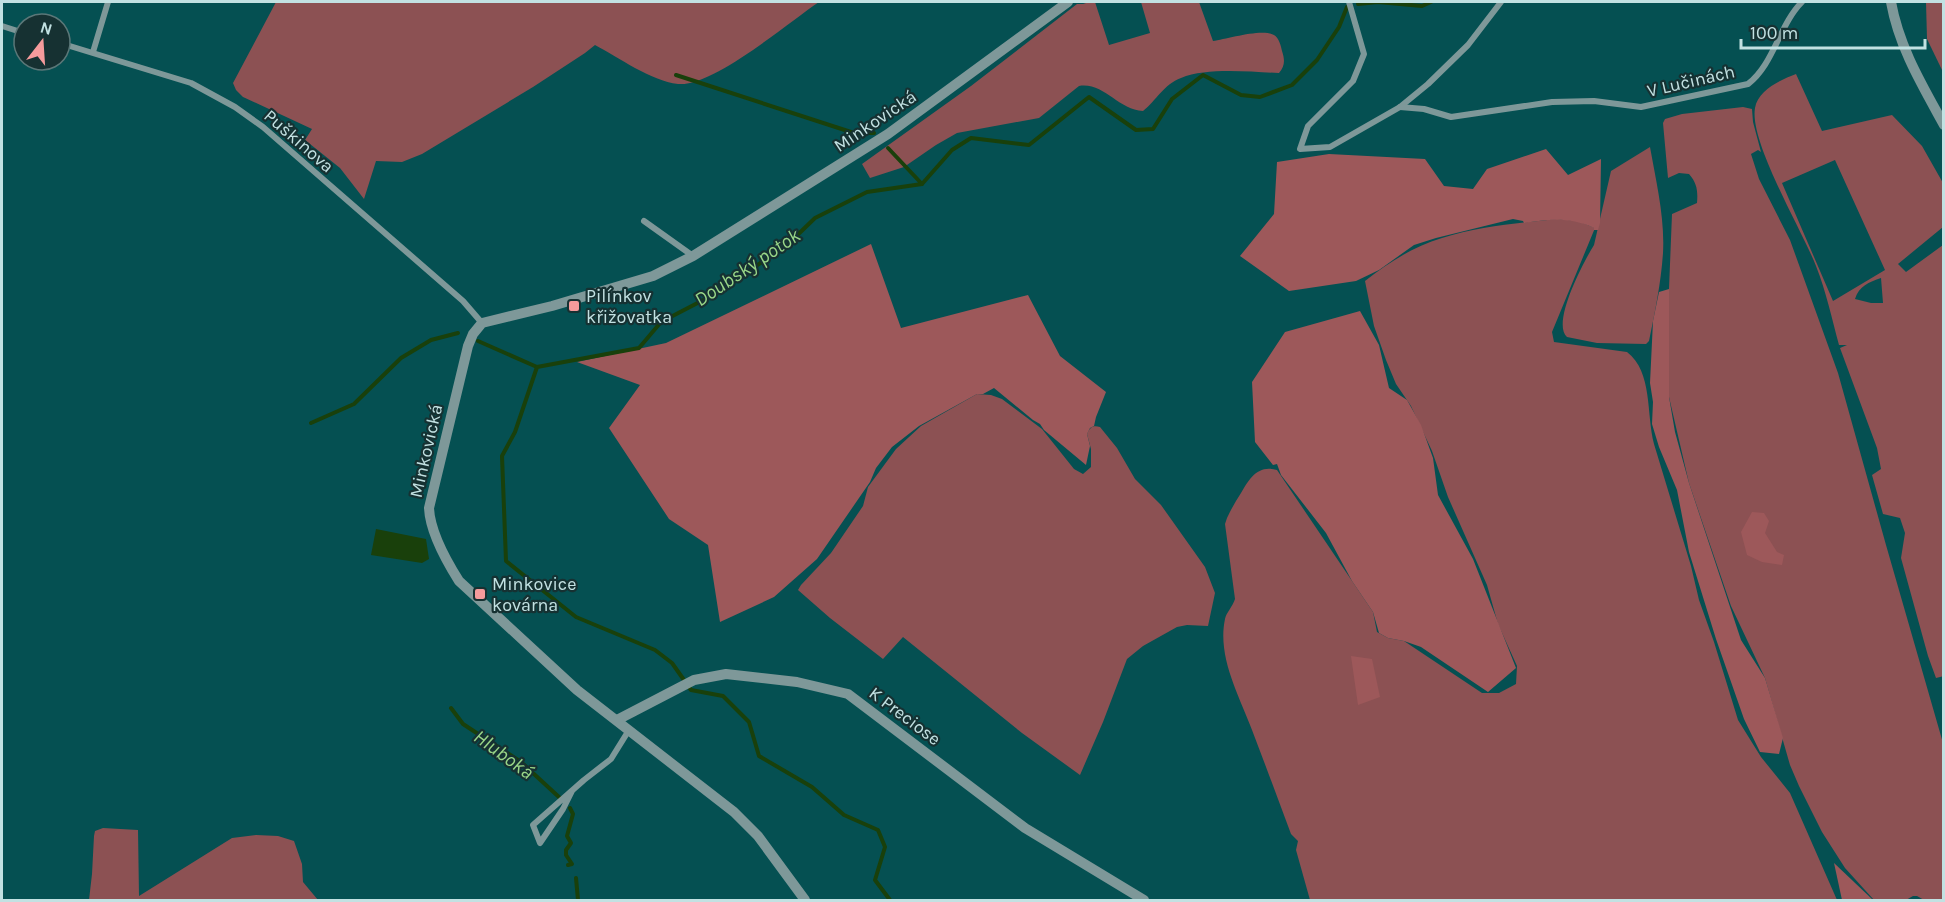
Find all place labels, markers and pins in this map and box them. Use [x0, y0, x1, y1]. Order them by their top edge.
place label: Pilínkov křižovatka [586, 285, 672, 328]
marker: Pilínkov křižovatka [567, 299, 581, 313]
place label: Minkovice kovárna [492, 573, 576, 616]
marker: Minkovice kovárna [473, 587, 487, 601]

